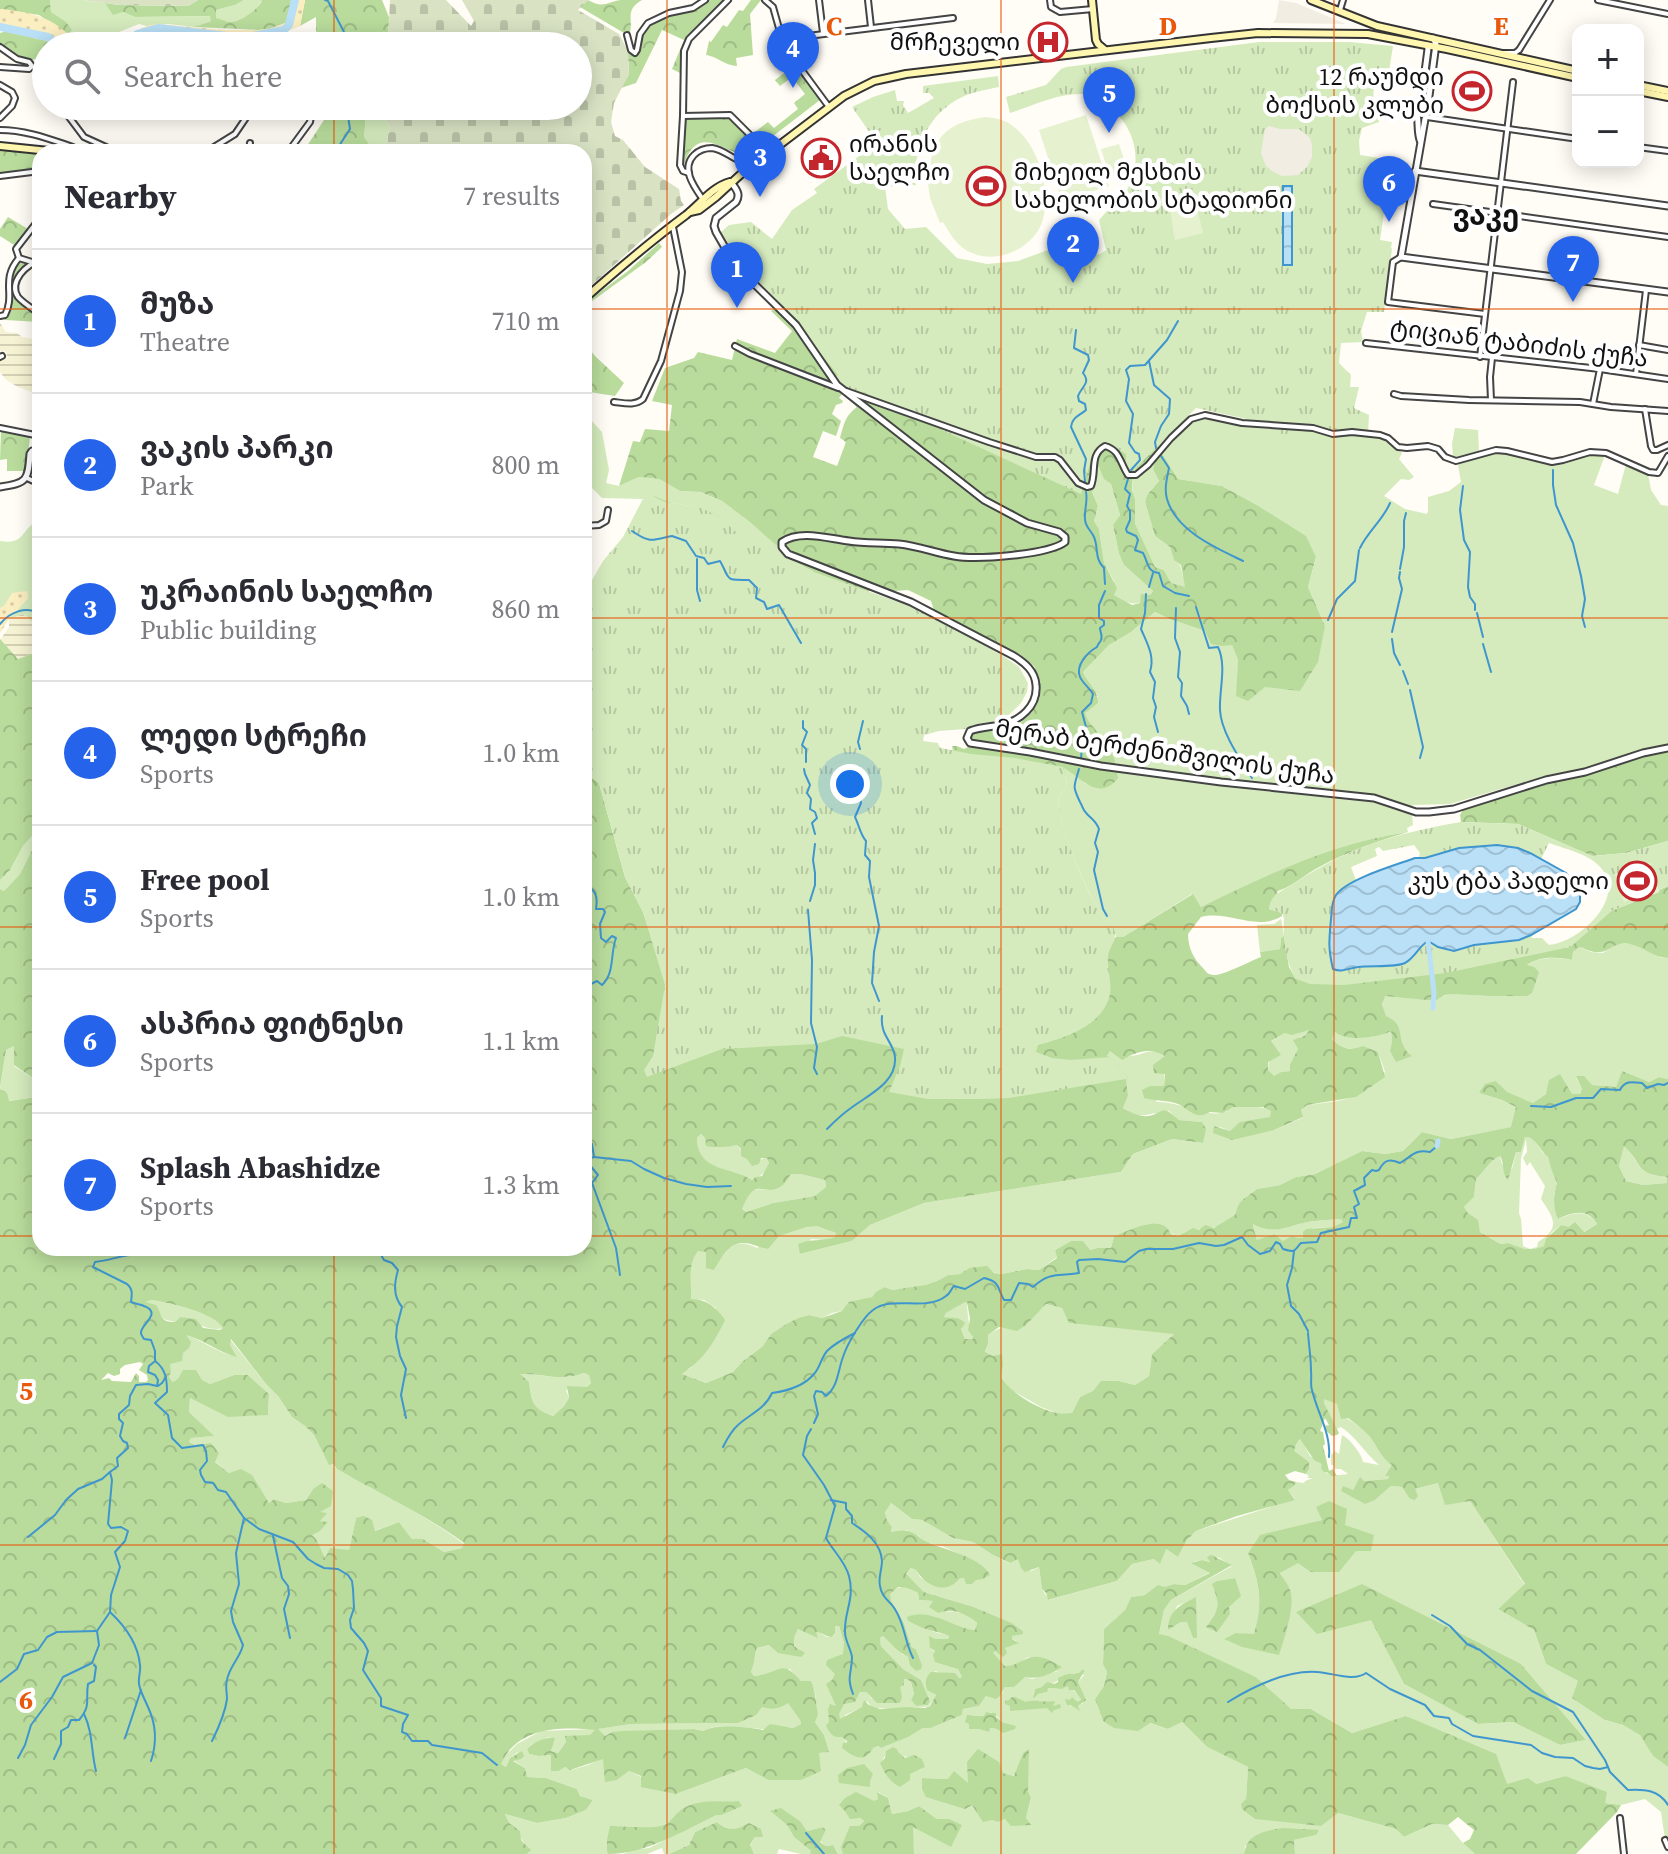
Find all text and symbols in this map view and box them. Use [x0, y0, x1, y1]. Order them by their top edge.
text: C [826, 8, 842, 44]
text: D [1159, 8, 1177, 44]
text: E [1493, 8, 1509, 44]
hospital icon: მრჩეველი [1027, 21, 1069, 63]
pin: 4 [767, 22, 819, 88]
map controls [1572, 24, 1644, 168]
button: + [1572, 24, 1644, 96]
place label: მრჩეველი [890, 25, 1020, 58]
search box [32, 32, 592, 120]
icon: search [60, 54, 104, 98]
text: Search here [124, 56, 282, 97]
place label: 12 რაუმდი ბოქსის კლუბი [1266, 60, 1444, 121]
pin: 5 [1083, 67, 1135, 133]
sports icon: 12 რაუმდი ბოქსის კლუბი [1451, 70, 1493, 112]
button: − [1572, 96, 1644, 168]
place label: ირანის საელჩო [849, 127, 950, 188]
pin: 3 [734, 131, 786, 197]
public building icon: ირანის საელჩო [800, 137, 842, 179]
place label: მიხეილ მესხის სახელობის სტადიონი [1014, 155, 1293, 216]
pin: 6 [1363, 156, 1415, 222]
sports icon: მიხეილ მესხის სახელობის სტადიონი [965, 165, 1007, 207]
text: Nearby [64, 173, 177, 219]
text: 7 results [463, 178, 560, 214]
district label: ვაკე [1453, 196, 1519, 234]
pin: 2 [1047, 217, 1099, 283]
pin: 7 [1547, 236, 1599, 302]
pin: 1 [711, 242, 763, 308]
text: მუზა [140, 283, 214, 324]
text: 1 [83, 303, 97, 339]
text: 710 m [492, 303, 560, 339]
street label: ტიციან ტაბიძის ქუჩა [1388, 310, 1650, 375]
text: Theatre [140, 324, 230, 360]
text: ვაკის პარკი [140, 427, 334, 468]
text: 2 [83, 447, 97, 483]
text: 800 m [492, 447, 560, 483]
text: Park [140, 468, 193, 504]
text: უკრაინის საელჩო [140, 571, 433, 612]
text: 3 [83, 591, 97, 627]
text: 860 m [492, 591, 560, 627]
text: Public building [140, 612, 317, 648]
street label: მერაბ ბერძენიშვილის ქუჩა [993, 711, 1337, 792]
text: ლედი სტრეჩი [140, 715, 367, 756]
text: 4 [83, 735, 97, 771]
text: 1.0 km [482, 735, 560, 771]
text: Sports [140, 756, 214, 792]
your location [830, 764, 870, 804]
text: Free pool [140, 859, 270, 900]
sports icon: კუს ტბა პადელი [1616, 860, 1658, 902]
place label: კუს ტბა პადელი [1407, 864, 1609, 897]
text: 5 [83, 879, 97, 915]
text: 1.0 km [482, 879, 560, 915]
text: Sports [140, 900, 214, 936]
text: ასპრია ფიტნესი [140, 1003, 404, 1044]
text: 6 [83, 1023, 97, 1059]
text: 1.1 km [482, 1023, 560, 1059]
text: Sports [140, 1044, 214, 1080]
text: Splash Abashidze [140, 1147, 380, 1188]
text: 7 [83, 1167, 97, 1203]
text: 1.3 km [482, 1167, 560, 1203]
text: Sports [140, 1188, 214, 1224]
text: 5 [19, 1373, 33, 1409]
text: 6 [19, 1682, 33, 1718]

